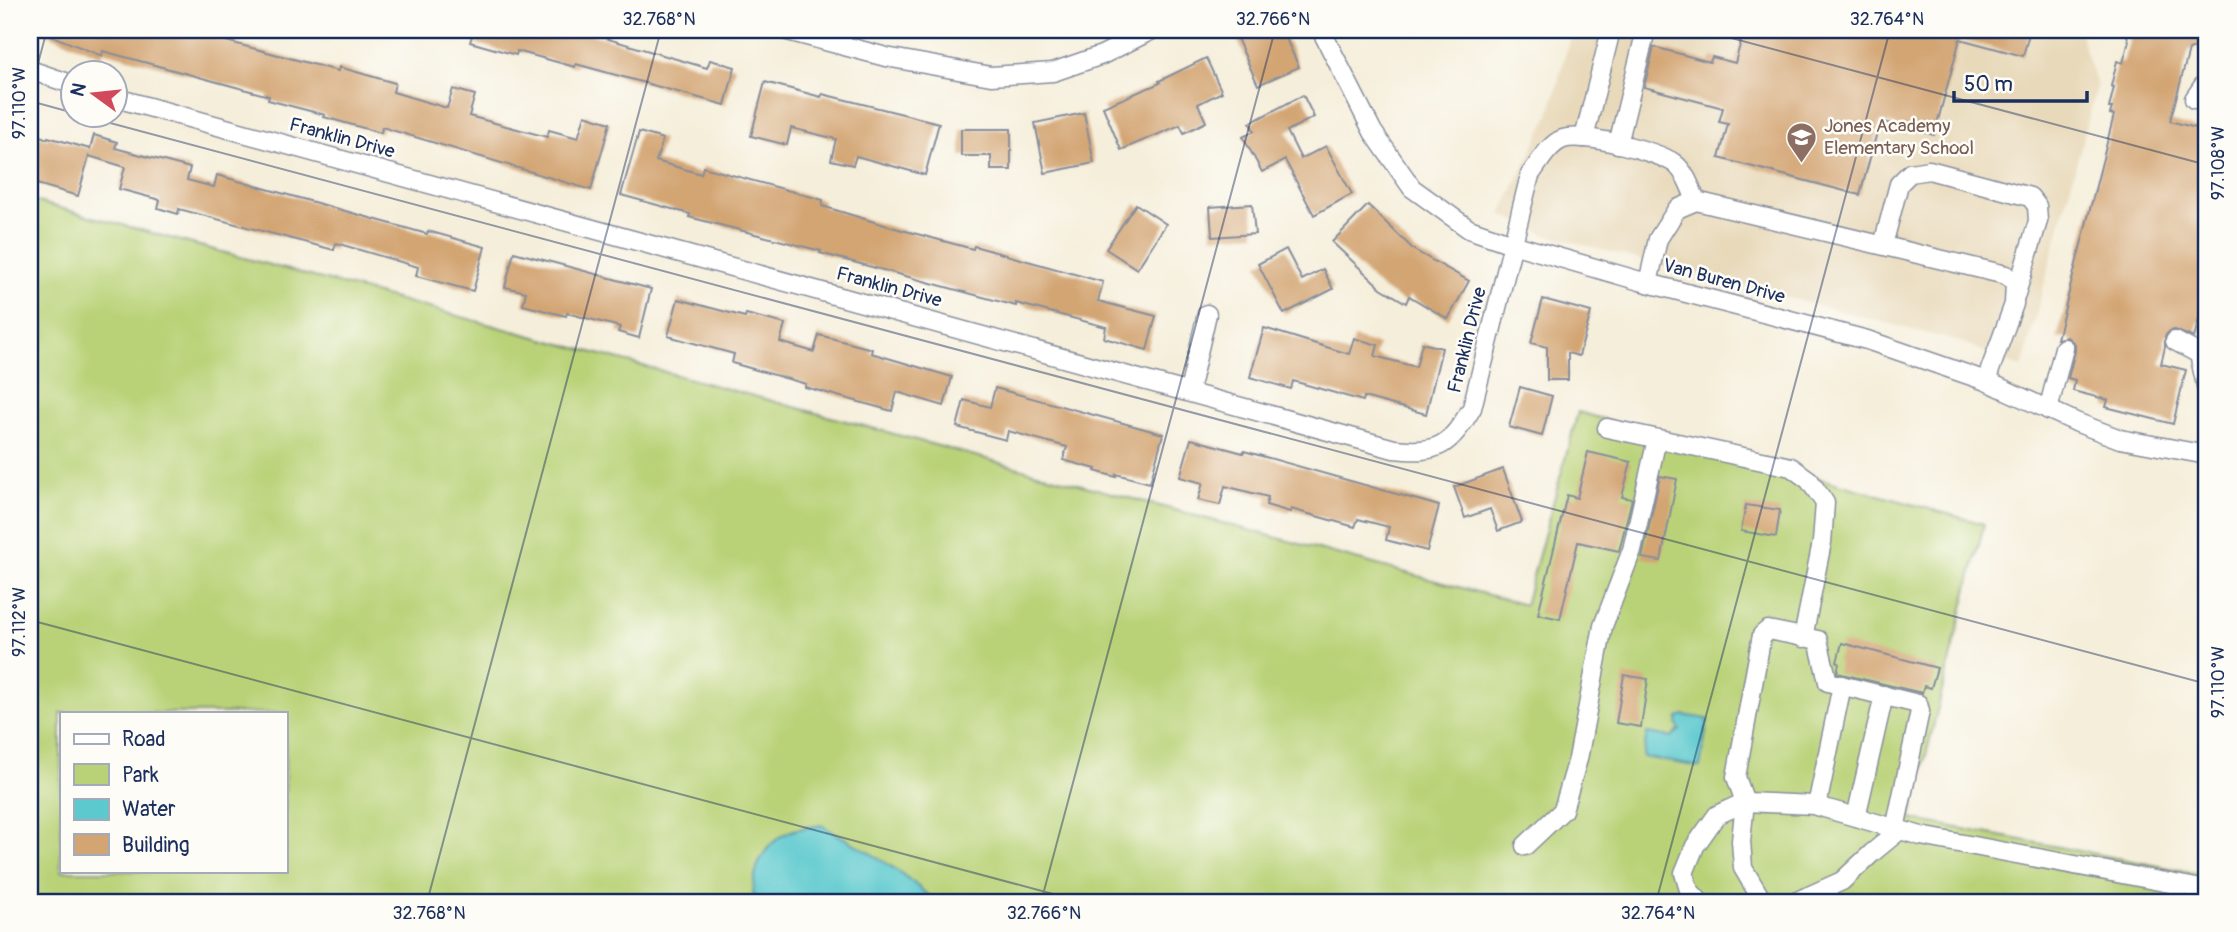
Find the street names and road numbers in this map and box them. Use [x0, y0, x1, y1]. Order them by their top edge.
street label: Franklin Drive [287, 112, 398, 164]
street label: Van Buren Drive [1660, 253, 1788, 309]
street label: Franklin Drive [834, 261, 945, 313]
street label: Franklin Drive [1442, 284, 1492, 395]

